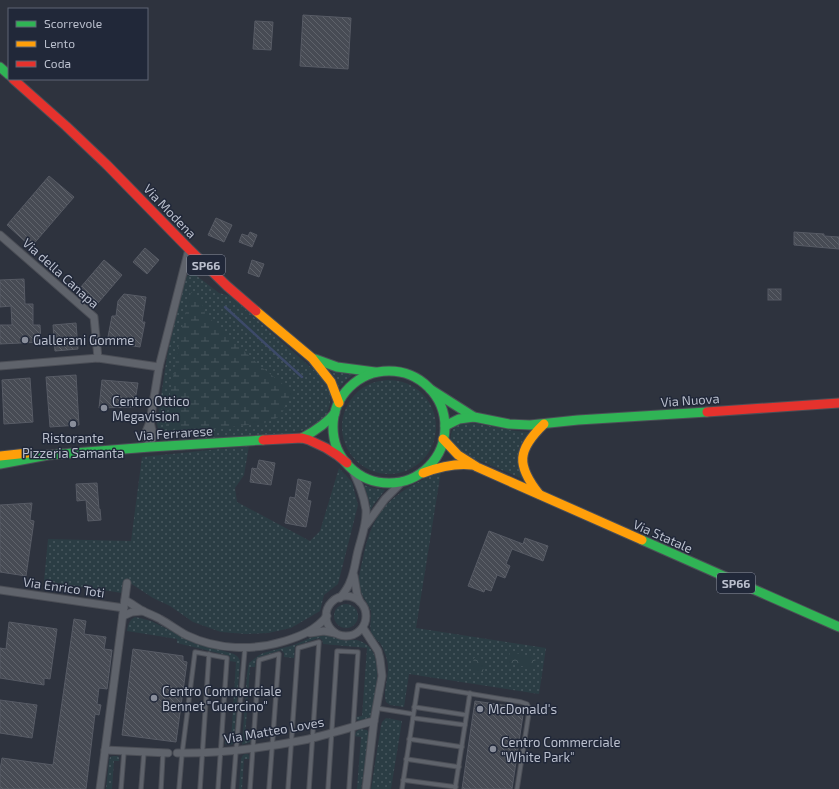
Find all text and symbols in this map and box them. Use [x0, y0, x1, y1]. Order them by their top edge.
legend [8, 8, 148, 80]
text: Scorrevole [44, 16, 102, 30]
text: Lento [44, 36, 75, 50]
text: Coda [44, 56, 71, 70]
street label: Via Modena [140, 181, 200, 241]
street label: Via della Canapa [19, 235, 103, 311]
road number: SP66 [187, 255, 225, 275]
place label: Gallerani Gomme [33, 332, 134, 348]
marker: Gallerani Gomme [20, 335, 30, 345]
street label: Via Nuova [660, 390, 720, 410]
place label: Centro Ottico Megavision [112, 393, 190, 424]
marker: Centro Ottico Megavision [99, 403, 109, 413]
marker: Ristorante Pizzeria Samanta [68, 419, 78, 429]
street label: Via Ferrarese [134, 422, 214, 444]
place label: Ristorante Pizzeria Samanta [22, 430, 124, 461]
street label: Via Statale [631, 516, 695, 556]
street label: Via Enrico Toti [22, 573, 106, 601]
road number: SP66 [717, 573, 755, 593]
place label: Centro Commerciale Bennet "Guercino" [162, 683, 281, 714]
marker: Centro Commerciale Bennet "Guercino" [149, 693, 159, 703]
place label: McDonald's [488, 701, 557, 717]
marker: McDonald's [475, 704, 485, 714]
street label: Via Matteo Loves [223, 713, 325, 747]
place label: Centro Commerciale "White Park" [501, 734, 620, 765]
marker: Centro Commerciale "White Park" [488, 744, 498, 754]

